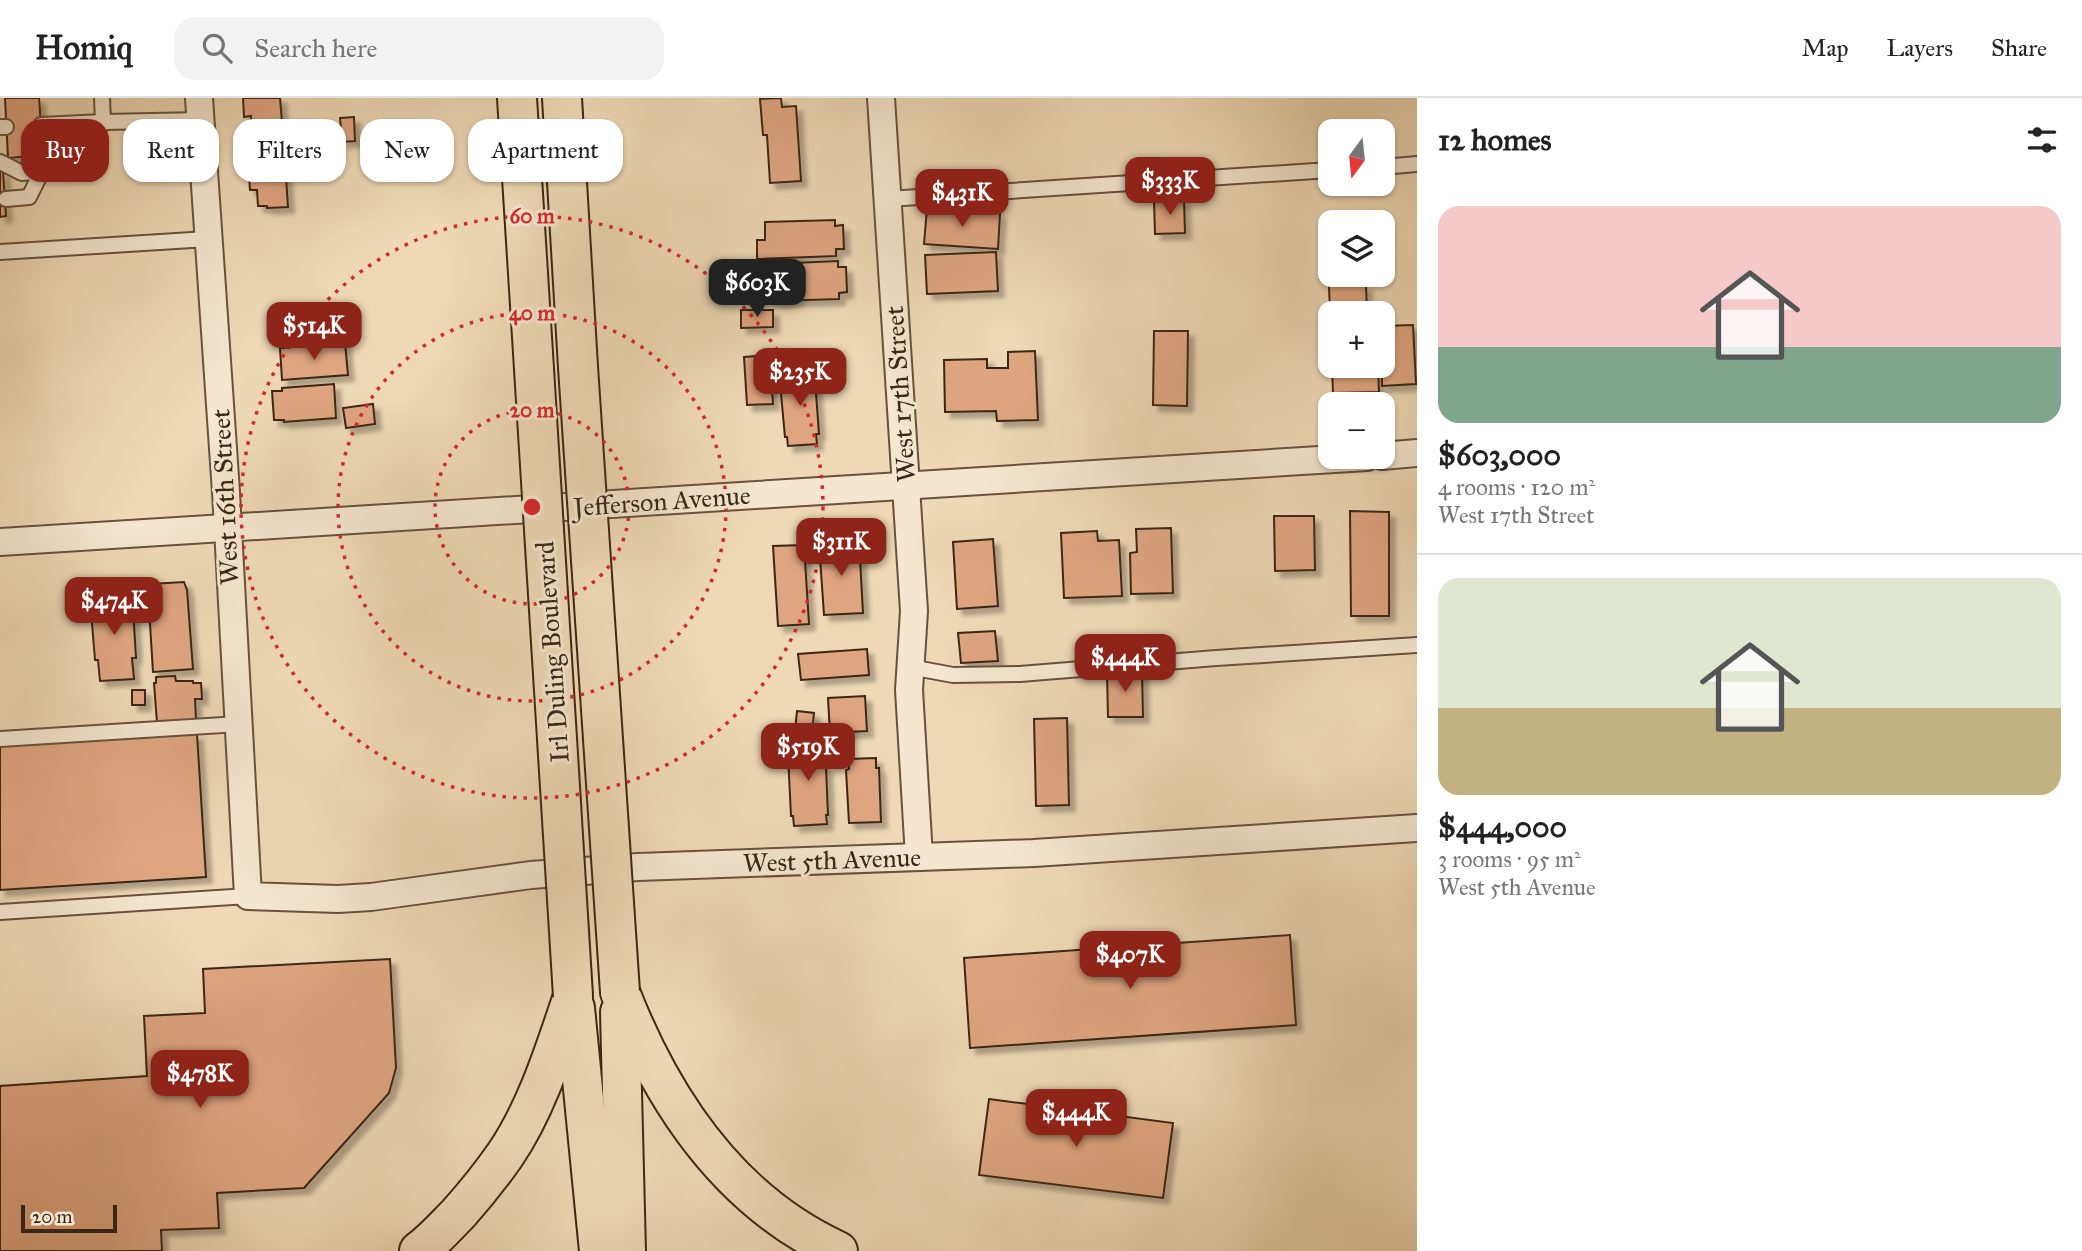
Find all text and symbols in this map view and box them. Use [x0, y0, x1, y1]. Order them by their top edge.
search box [174, 17, 664, 80]
text: Homiq [35, 28, 132, 68]
icon: search [198, 29, 236, 67]
text: Search here [254, 32, 377, 64]
text: Map [1802, 33, 1849, 63]
text: Layers [1887, 33, 1953, 63]
text: Share [1991, 33, 2047, 63]
chip: Buy [21, 119, 109, 182]
chip: Rent [123, 119, 219, 182]
chip: Filters [233, 119, 346, 182]
chip: New [360, 119, 454, 182]
chip: Apartment [468, 119, 623, 182]
north arrow [1318, 119, 1395, 196]
map controls [1318, 119, 1395, 469]
icon: filters [2023, 121, 2061, 159]
text: 12 homes [1438, 122, 1551, 158]
pin: $333K [1121, 158, 1219, 217]
text: $333K [1141, 166, 1199, 194]
pin: $431K [913, 170, 1011, 229]
text: $431K [931, 178, 993, 206]
text: 60 m [509, 203, 555, 229]
button: layers [1318, 210, 1395, 287]
icon: home [1687, 252, 1813, 378]
pin: $603K [708, 260, 806, 319]
text: $603K [725, 268, 789, 296]
text: 40 m [509, 300, 555, 326]
button: + [1318, 301, 1395, 378]
pin: $514K [265, 302, 363, 362]
street label: West 17th Street [878, 305, 922, 483]
text: $514K [283, 311, 345, 339]
pin: $235K [751, 348, 849, 408]
text: $235K [769, 357, 831, 385]
button: − [1318, 392, 1395, 469]
text: 20 m [510, 397, 555, 423]
street label: West 16th Street [204, 408, 246, 586]
text: $603,000 [1438, 437, 1561, 473]
text: 4 rooms · 120 m² [1438, 473, 1595, 501]
street label: Jefferson Avenue [569, 479, 752, 523]
centre of rings [520, 495, 544, 519]
text: West 17th Street [1438, 501, 1594, 529]
pin: $311K [792, 518, 890, 578]
text: $311K [812, 527, 870, 555]
street label: Irl Duling Boulevard [528, 540, 576, 764]
pin: $474K [65, 578, 163, 637]
text: $474K [81, 586, 147, 614]
icon: home [1687, 624, 1813, 750]
pin: $444K [1076, 634, 1174, 694]
text: $444K [1091, 643, 1159, 671]
pin: $519K [759, 724, 857, 783]
text: $519K [777, 732, 839, 760]
text: $444,000 [1438, 809, 1567, 845]
street label: West 5th Avenue [742, 841, 922, 879]
text: 3 rooms · 95 m² [1438, 845, 1581, 873]
text: West 5th Avenue [1438, 873, 1596, 901]
pin: $407K [1081, 932, 1179, 991]
text: $407K [1096, 940, 1164, 968]
pin: $478K [151, 1051, 249, 1110]
text: $478K [167, 1059, 233, 1087]
pin: $444K [1027, 1090, 1125, 1149]
text: $444K [1042, 1098, 1110, 1126]
scale bar [21, 1202, 117, 1234]
text: 20 m [32, 1205, 73, 1228]

